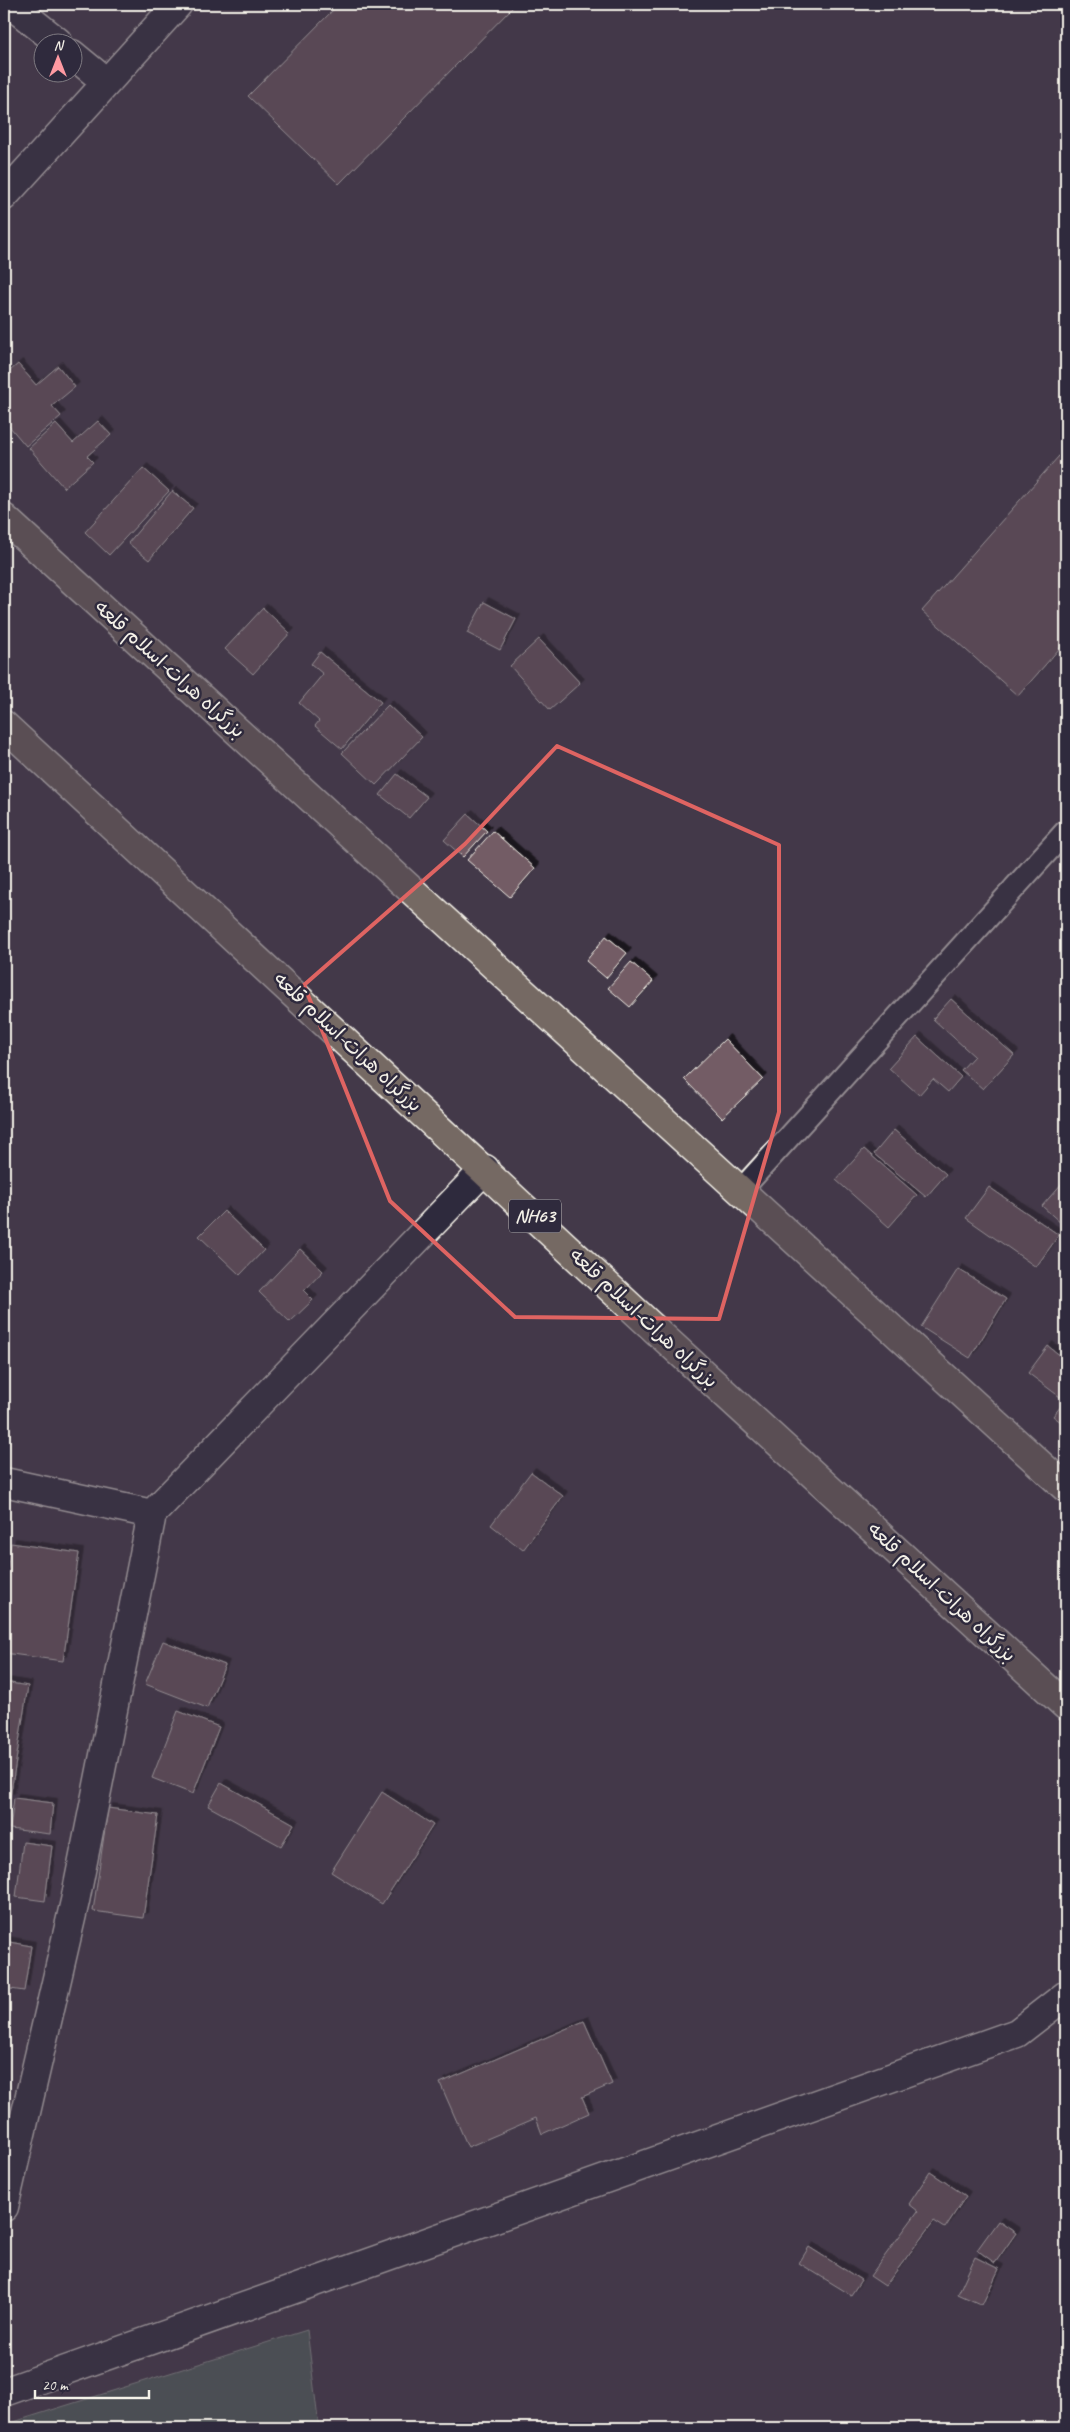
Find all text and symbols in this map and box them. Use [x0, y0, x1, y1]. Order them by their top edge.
north arrow [32, 32, 82, 82]
text: N [54, 37, 65, 54]
street label: بزرگراه هرات-اسلام قلعه [88, 595, 251, 745]
street label: بزرگراه هرات-اسلام قلعه [267, 967, 428, 1119]
road number: NH63 [509, 1200, 561, 1232]
street label: بزرگراه هرات-اسلام قلعه [563, 1243, 724, 1395]
street label: بزرگراه هرات-اسلام قلعه [861, 1517, 1022, 1669]
scale bar [35, 2367, 149, 2399]
text: 20 m [42, 2376, 69, 2395]

